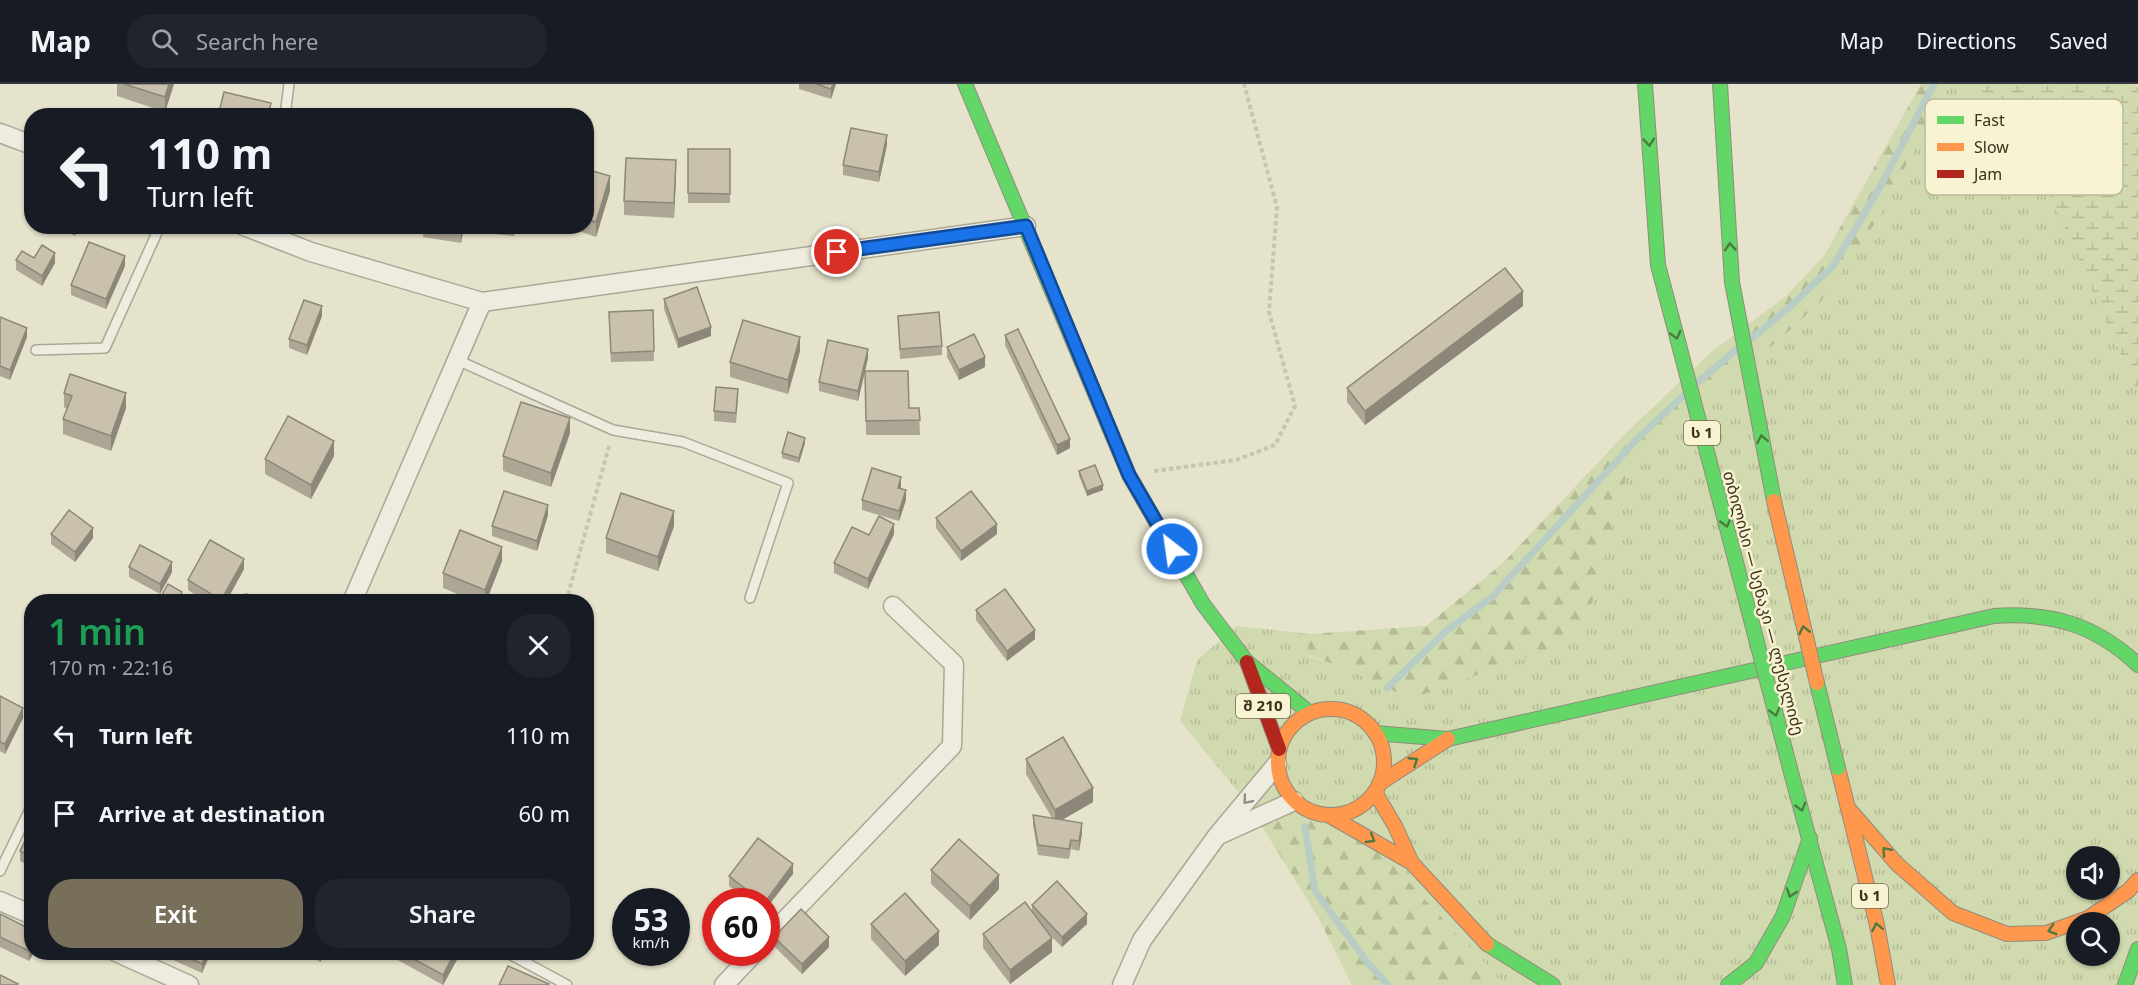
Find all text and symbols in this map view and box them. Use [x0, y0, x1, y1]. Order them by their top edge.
search box [127, 14, 547, 68]
text: Map [30, 22, 91, 60]
icon: search [148, 25, 181, 58]
text: Search here [196, 27, 318, 56]
text: Map [1840, 27, 1884, 55]
text: Directions [1917, 27, 2016, 55]
text: Saved [2049, 27, 2108, 55]
legend [1925, 99, 2123, 195]
text: Fast [1974, 109, 2005, 131]
text: 110 m [147, 124, 272, 181]
icon: left [48, 132, 126, 210]
text: Slow [1974, 136, 2009, 158]
one-way arrow [1643, 138, 1656, 147]
text: Jam [1972, 163, 2002, 185]
text: Turn left [147, 178, 253, 215]
pin [811, 226, 862, 277]
icon: arrive [820, 235, 853, 268]
one-way arrow [1724, 243, 1737, 252]
one-way arrow [1669, 329, 1681, 340]
road number: ს 1 [1684, 421, 1720, 445]
one-way arrow [1756, 435, 1769, 445]
street label: თბილისი — სენაკი — ლესელიძე [1718, 468, 1810, 738]
position arrow [1140, 517, 1204, 581]
one-way arrow [1718, 518, 1731, 528]
text: 1 min [48, 607, 146, 656]
button: close [507, 614, 570, 677]
one-way arrow [1799, 625, 1812, 635]
text: 170 m · 22:16 [48, 654, 173, 681]
road number: შ 210 [1236, 694, 1290, 718]
one-way arrow [1768, 707, 1781, 717]
icon: left [48, 719, 81, 752]
text: Turn left [99, 721, 192, 750]
text: 110 m [506, 721, 570, 750]
one-way arrow [1407, 757, 1418, 768]
one-way arrow [1243, 793, 1254, 804]
icon: arrive [48, 797, 81, 830]
text: Arrive at destination [99, 799, 325, 828]
text: 60 m [519, 799, 570, 828]
one-way arrow [1794, 801, 1806, 812]
one-way arrow [1365, 832, 1375, 844]
map controls [2066, 846, 2120, 966]
button: sound [2066, 846, 2120, 900]
one-way arrow [1882, 847, 1893, 858]
button: Exit [48, 879, 303, 948]
button: Share [315, 879, 570, 948]
road number: ს 1 [1852, 884, 1888, 908]
one-way arrow [1786, 887, 1798, 898]
speed limit sign: 60 [702, 888, 780, 966]
text: 53 [634, 899, 668, 940]
button: search [2066, 912, 2120, 966]
one-way arrow [1871, 923, 1884, 933]
one-way arrow [2047, 923, 2058, 935]
text: km/h [633, 932, 669, 952]

